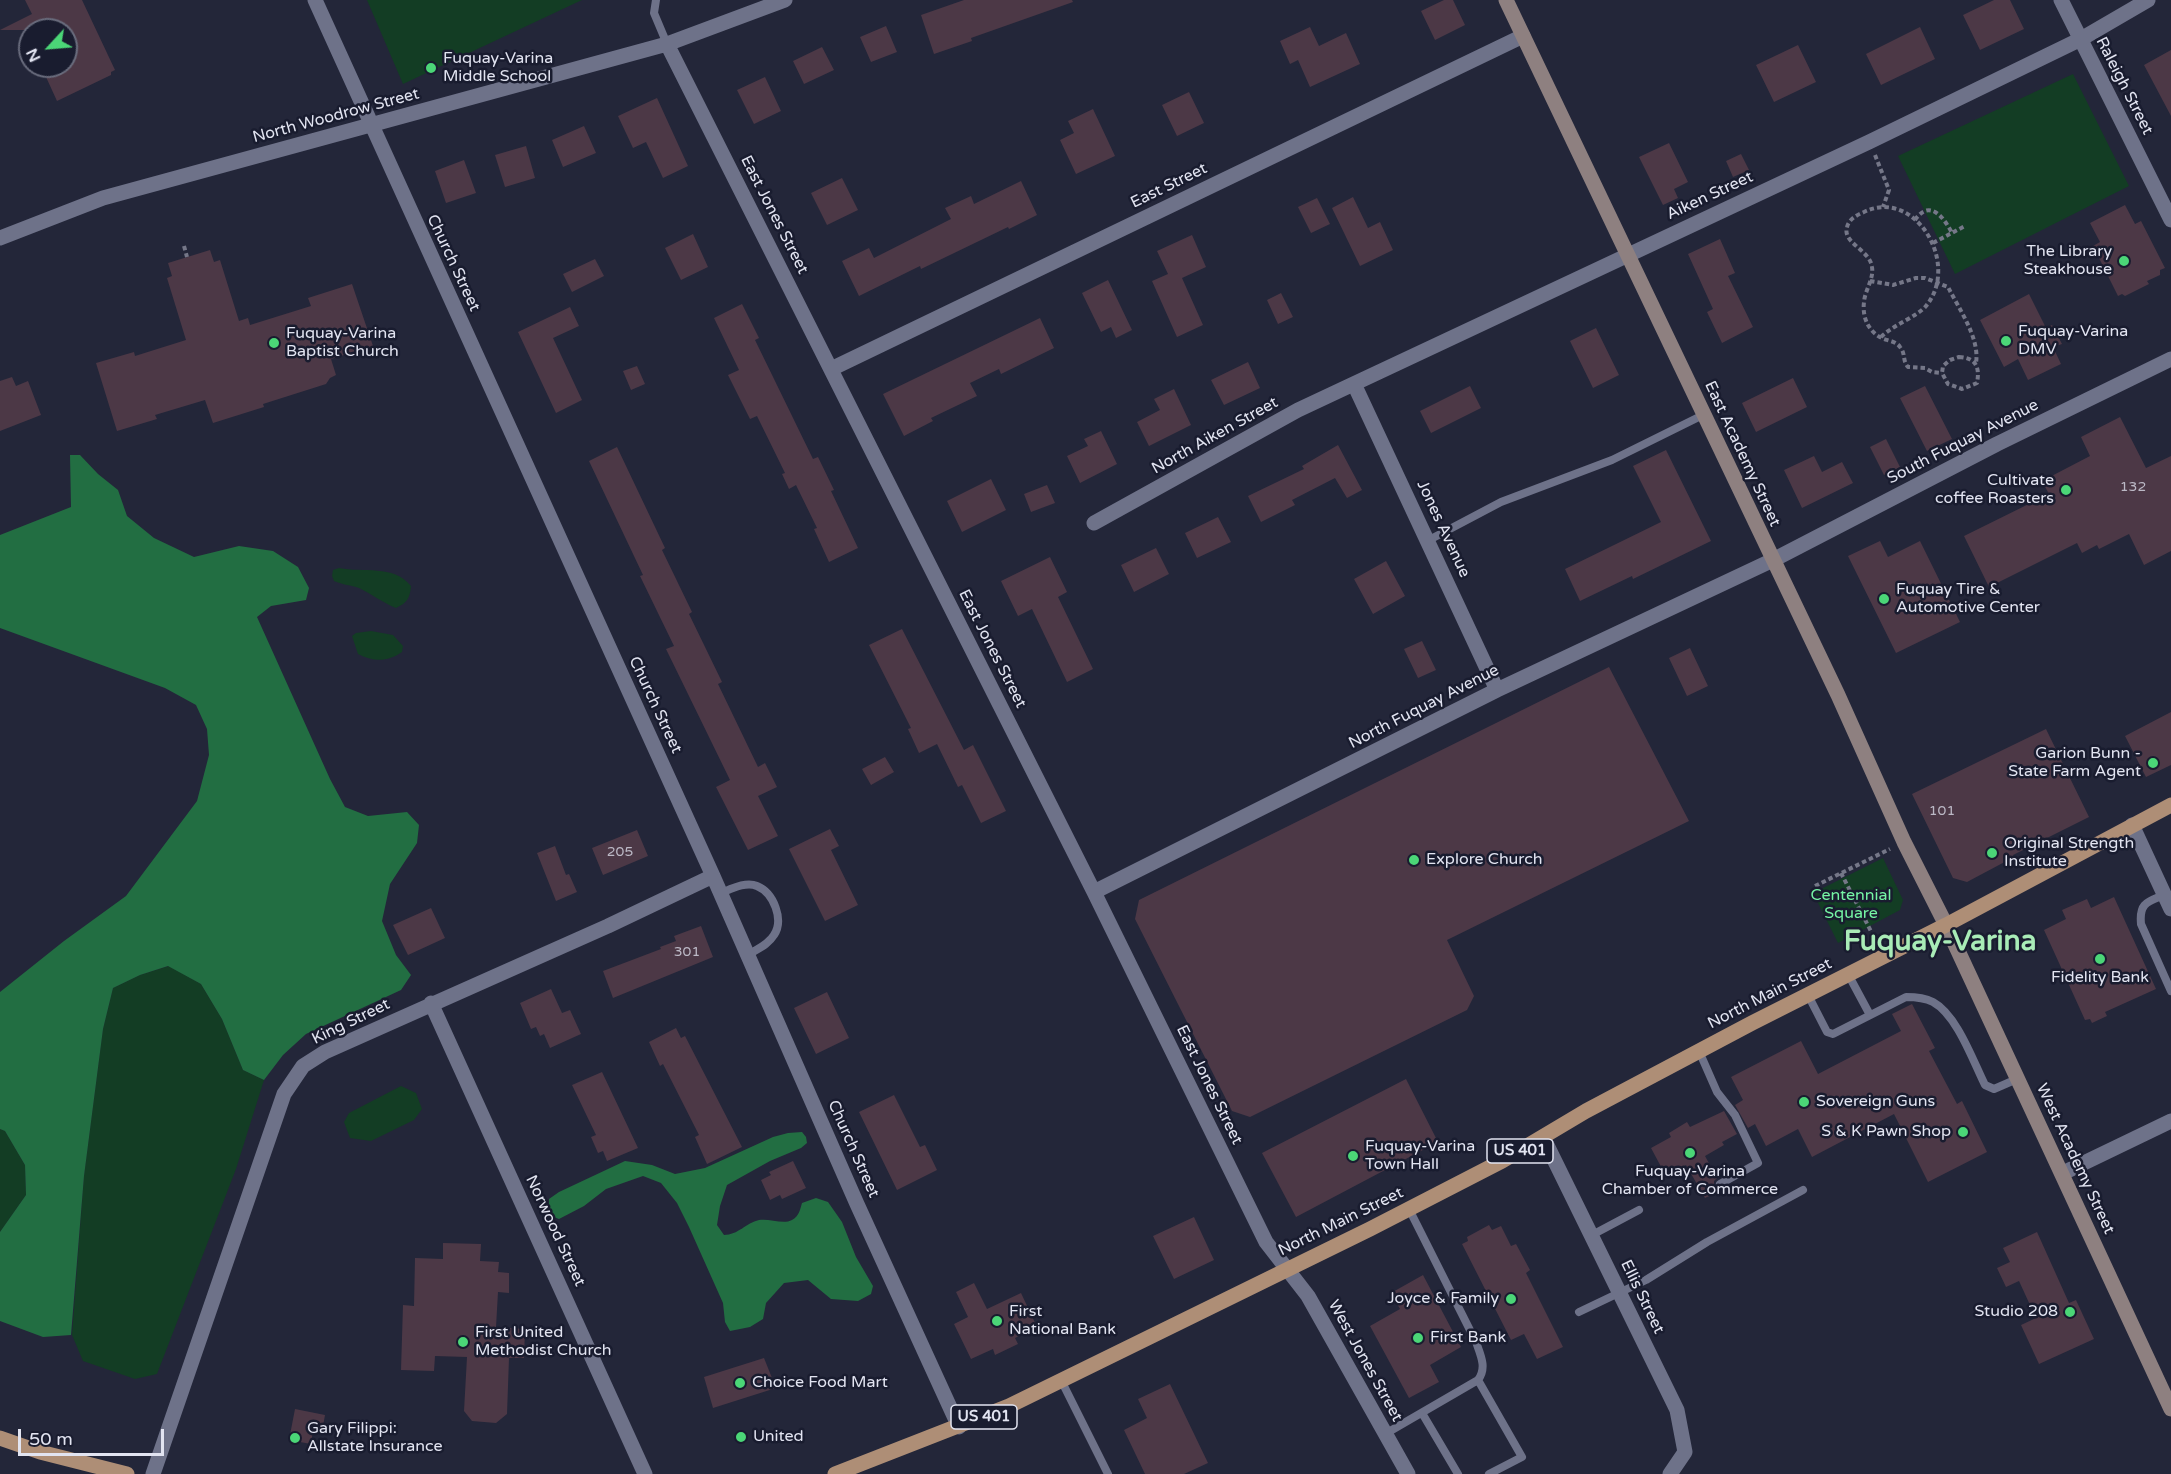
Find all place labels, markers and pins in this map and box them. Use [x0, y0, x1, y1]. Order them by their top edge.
place label: Fuquay-Varina Middle School [443, 49, 553, 87]
marker: Fuquay-Varina Middle School [424, 61, 438, 75]
place label: The Library Steakhouse [2024, 242, 2112, 280]
marker: The Library Steakhouse [2117, 254, 2131, 268]
place label: Fuquay-Varina DMV [2018, 322, 2128, 360]
place label: Fuquay-Varina Baptist Church [286, 324, 399, 362]
marker: Fuquay-Varina DMV [1999, 334, 2013, 348]
marker: Fuquay-Varina Baptist Church [267, 336, 281, 350]
place label: Cultivate coffee Roasters [1935, 471, 2054, 509]
marker: Cultivate coffee Roasters [2059, 483, 2073, 497]
place label: Fuquay Tire & Automotive Center [1896, 580, 2040, 618]
marker: Fuquay Tire & Automotive Center [1877, 592, 1891, 606]
place label: Garion Bunn - State Farm Agent [2008, 744, 2141, 782]
marker: Garion Bunn - State Farm Agent [2146, 756, 2160, 770]
place label: Original Strength Institute [2004, 834, 2134, 872]
marker: Original Strength Institute [1985, 846, 1999, 860]
place label: Explore Church [1426, 850, 1542, 870]
marker: Explore Church [1407, 853, 1421, 867]
marker: Fidelity Bank [2093, 952, 2107, 966]
place label: Fidelity Bank [2051, 968, 2149, 988]
place label: Sovereign Guns [1816, 1092, 1935, 1112]
marker: Sovereign Guns [1797, 1095, 1811, 1109]
place label: S & K Pawn Shop [1821, 1122, 1951, 1142]
marker: S & K Pawn Shop [1956, 1125, 1970, 1139]
place label: Fuquay-Varina Town Hall [1365, 1137, 1475, 1175]
marker: Fuquay-Varina Chamber of Commerce [1683, 1146, 1697, 1160]
marker: Fuquay-Varina Town Hall [1346, 1149, 1360, 1163]
place label: Fuquay-Varina Chamber of Commerce [1602, 1162, 1778, 1200]
place label: Joyce & Family [1387, 1289, 1499, 1309]
marker: Joyce & Family [1504, 1292, 1518, 1306]
place label: First National Bank [1009, 1302, 1116, 1340]
place label: Studio 208 [1975, 1302, 2058, 1322]
marker: Studio 208 [2063, 1305, 2077, 1319]
marker: First National Bank [990, 1314, 1004, 1328]
place label: First United Methodist Church [475, 1323, 612, 1361]
place label: First Bank [1430, 1328, 1506, 1348]
marker: First Bank [1411, 1331, 1425, 1345]
marker: First United Methodist Church [456, 1335, 470, 1349]
place label: Choice Food Mart [752, 1373, 888, 1393]
marker: Choice Food Mart [733, 1376, 747, 1390]
place label: Gary Filippi: Allstate Insurance [307, 1419, 443, 1457]
place label: United [753, 1427, 804, 1447]
marker: United [734, 1430, 748, 1444]
marker: Gary Filippi: Allstate Insurance [288, 1431, 302, 1445]

